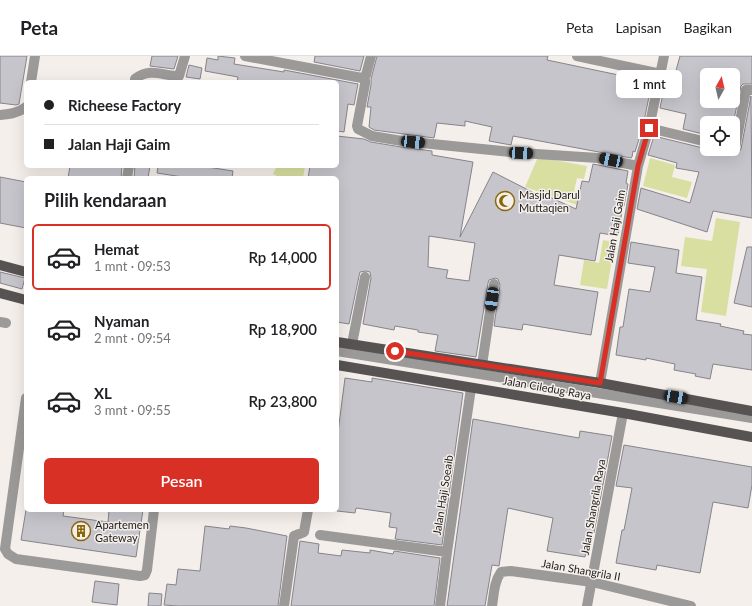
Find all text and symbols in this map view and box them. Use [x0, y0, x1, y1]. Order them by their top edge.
text: Peta [20, 16, 58, 39]
text: Peta [566, 19, 593, 36]
text: Lapisan [615, 19, 662, 36]
text: Bagikan [684, 19, 732, 36]
north arrow [700, 68, 740, 108]
map controls [700, 68, 740, 156]
callout: 1 mnt [616, 70, 682, 98]
text: 1 mnt [632, 76, 666, 92]
text: Richeese Factory [68, 96, 181, 114]
button: locate [700, 116, 740, 156]
route end [640, 119, 658, 137]
text: Jalan Haji Gaim [68, 135, 170, 153]
car [400, 135, 426, 149]
car [509, 146, 533, 160]
car [598, 152, 624, 168]
place label: Masjid Darul Muttaqien [519, 188, 580, 214]
street label: Jalan Haji Gaim [602, 188, 627, 263]
text: Pilih kendaraan [44, 189, 167, 211]
mosque icon: Masjid Darul Muttaqien [494, 190, 516, 212]
icon: car [46, 239, 82, 275]
text: Hemat [94, 240, 139, 258]
text: Rp 14,000 [248, 248, 317, 266]
text: 1 mnt · 09:53 [94, 258, 171, 274]
car [484, 286, 500, 312]
icon: car [46, 311, 82, 347]
text: Nyaman [94, 312, 149, 330]
text: Rp 18,900 [248, 320, 317, 338]
text: 2 mnt · 09:54 [94, 330, 171, 346]
route start [386, 342, 404, 360]
street label: Jalan Ciledug Raya [502, 373, 592, 402]
icon: car [46, 383, 82, 419]
text: XL [94, 384, 112, 402]
car [663, 389, 689, 405]
text: Rp 23,800 [248, 392, 317, 410]
text: 3 mnt · 09:55 [94, 402, 171, 418]
street label: Jalan Haji Soeaib [430, 454, 455, 536]
button: Pesan [44, 458, 319, 504]
street label: Jalan Shangrila Raya [578, 458, 607, 556]
place label: Apartemen Gateway [95, 518, 149, 544]
building icon: Apartemen Gateway [70, 520, 92, 542]
street label: Jalan Shangrila II [541, 556, 622, 583]

